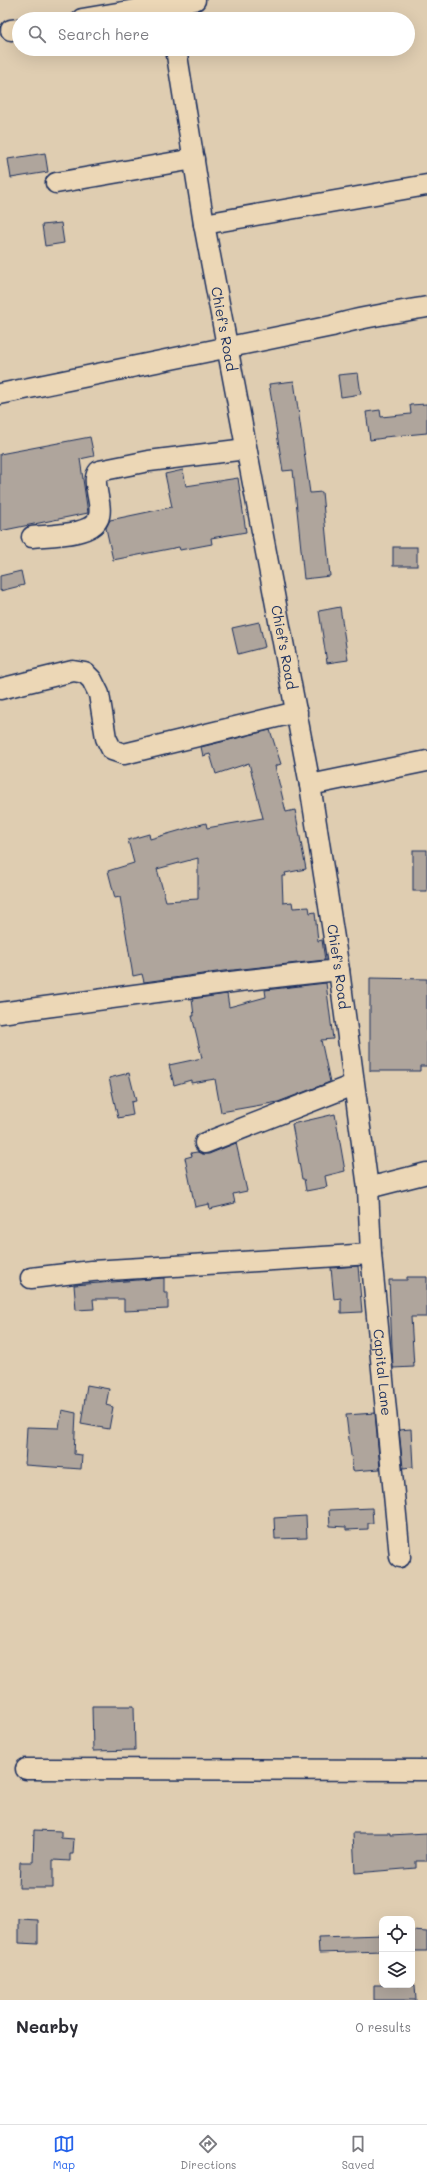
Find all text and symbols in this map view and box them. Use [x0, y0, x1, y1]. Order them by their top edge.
search box [12, 12, 415, 56]
icon: search [26, 23, 48, 45]
text: Search here [58, 24, 149, 44]
street label: Chief's Road [207, 285, 242, 373]
street label: Chief's Road [267, 603, 302, 691]
street label: Chief's Road [323, 923, 354, 1010]
street label: Capital Lane [369, 1328, 396, 1417]
map controls [379, 1916, 415, 1988]
button: locate [379, 1916, 415, 1952]
button: layers [379, 1952, 415, 1988]
text: Nearby [16, 2015, 78, 2037]
text: 0 results [356, 2018, 411, 2035]
tab: Map [53, 2133, 75, 2172]
tab: Directions [180, 2133, 236, 2172]
tab: Saved [342, 2133, 374, 2172]

